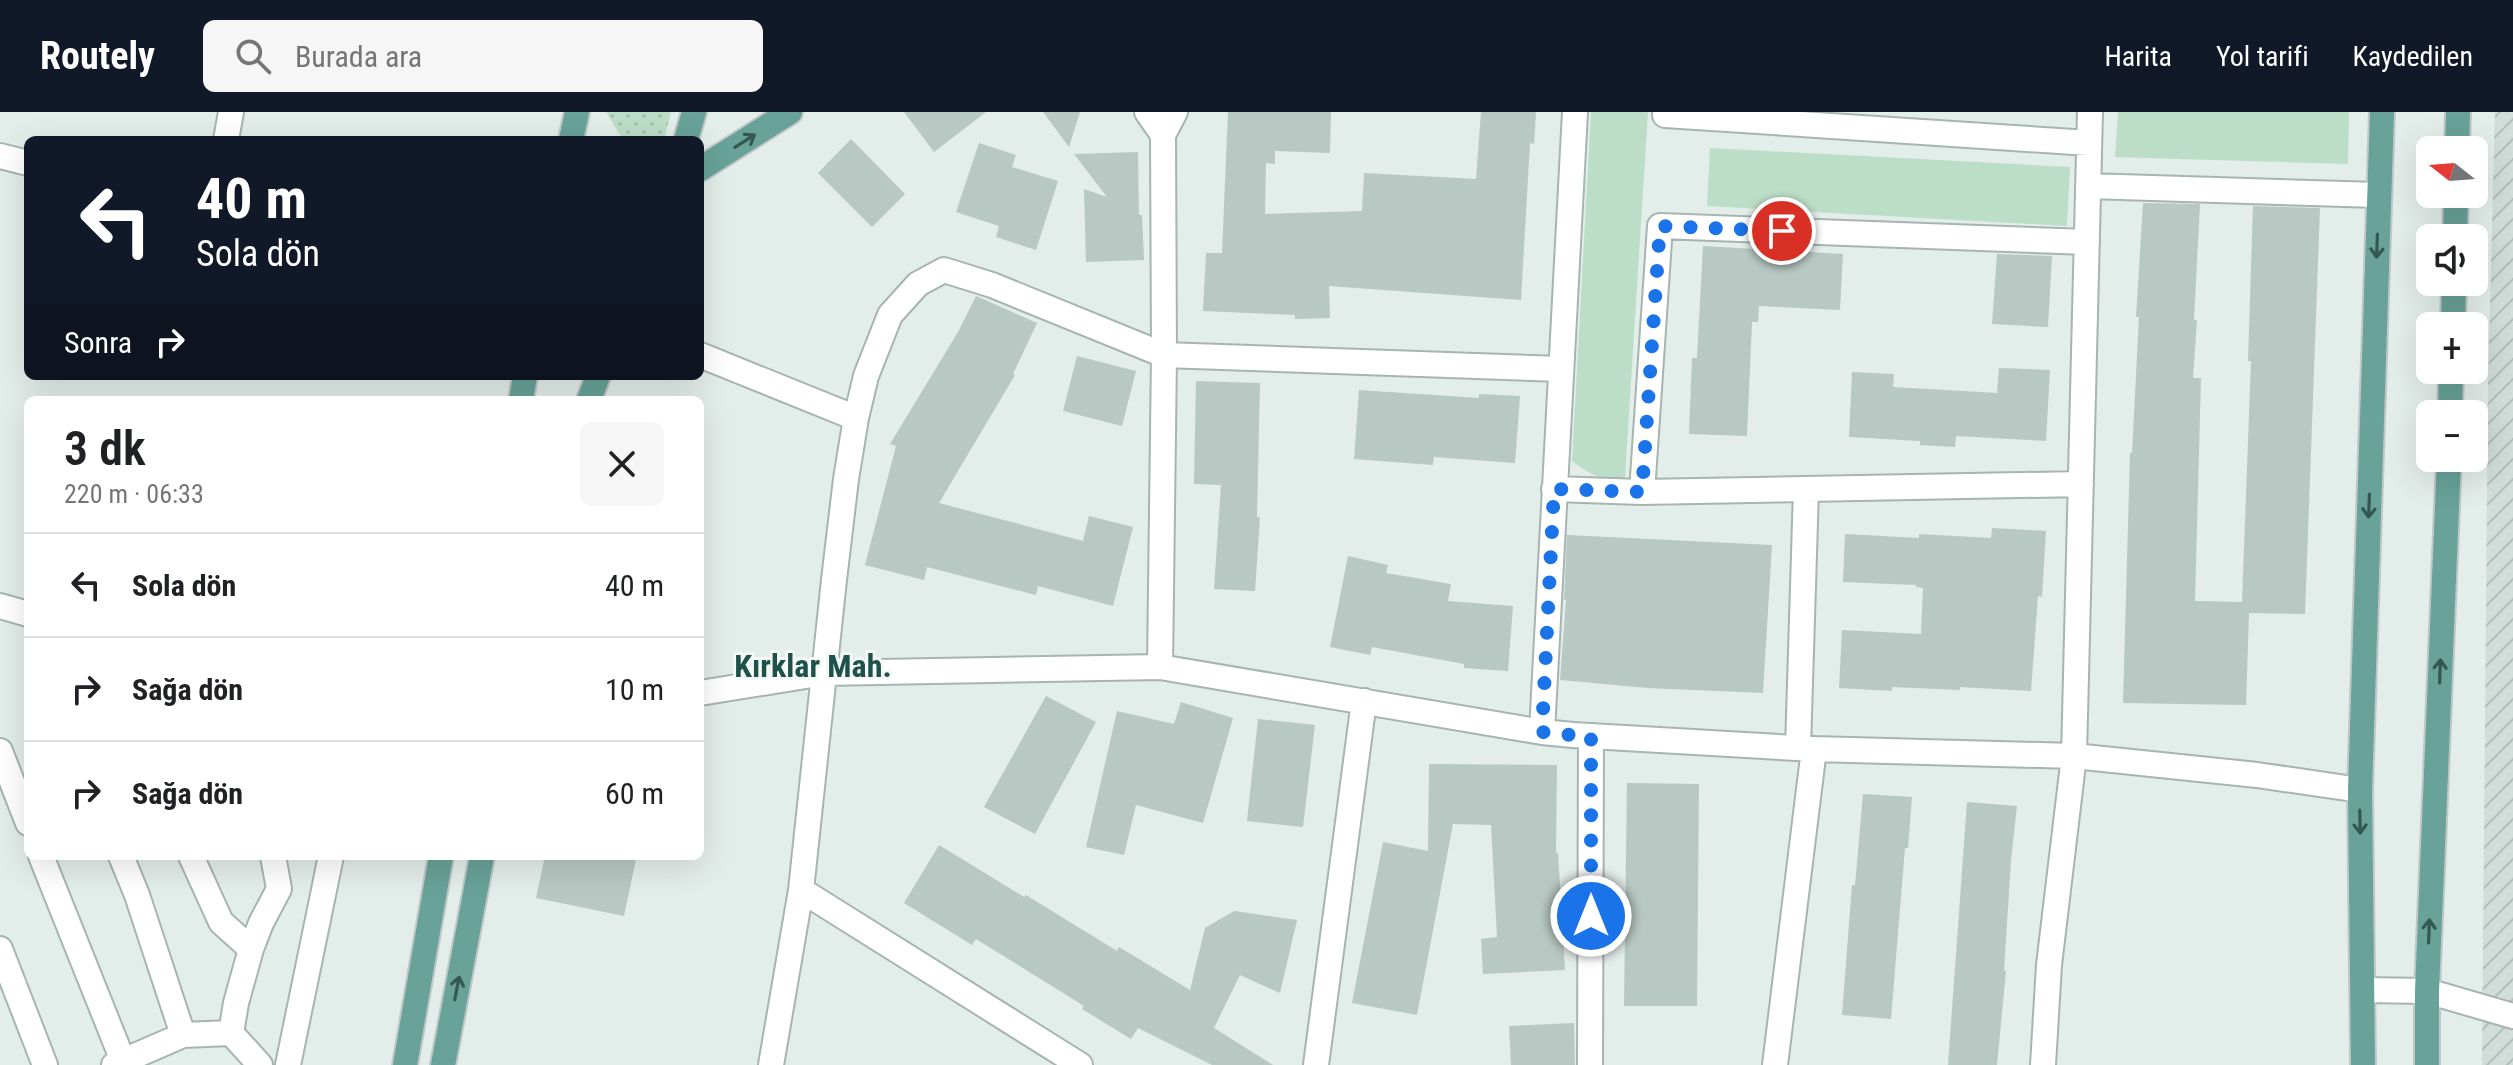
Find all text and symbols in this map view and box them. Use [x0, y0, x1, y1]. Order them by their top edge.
search box [203, 20, 763, 92]
text: Routely [40, 34, 155, 78]
icon: search [231, 34, 275, 78]
text: Burada ara [295, 39, 422, 74]
text: Harita [2104, 40, 2172, 73]
text: Yol tarifi [2216, 40, 2309, 73]
text: Kaydedilen [2353, 40, 2473, 73]
one-way arrow [733, 132, 756, 148]
north arrow [2416, 136, 2488, 208]
map controls [2416, 136, 2488, 472]
text: 40 m [196, 166, 307, 232]
icon: left [64, 168, 168, 272]
pin [1748, 197, 1816, 265]
icon: arrive [1760, 209, 1804, 253]
button: sound [2416, 224, 2488, 296]
one-way arrow [2369, 232, 2384, 259]
text: Sola dön [196, 233, 320, 275]
button: + [2416, 312, 2488, 384]
icon: right [148, 320, 192, 364]
text: Sonra [64, 325, 132, 360]
button: − [2416, 400, 2488, 472]
text: 3 dk [64, 420, 146, 477]
button: close [580, 422, 664, 506]
text: 220 m · 06:33 [64, 479, 204, 509]
one-way arrow [2361, 492, 2376, 519]
icon: left [64, 563, 108, 607]
text: Sola dön [132, 568, 236, 603]
text: 40 m [605, 568, 664, 603]
district label: Kırklar Mah. [734, 647, 892, 685]
one-way arrow [2433, 658, 2448, 685]
icon: right [64, 667, 108, 711]
text: Sağa dön [132, 672, 243, 707]
text: 10 m [605, 672, 664, 707]
icon: right [64, 771, 108, 815]
text: Sağa dön [132, 776, 243, 811]
text: 60 m [605, 776, 664, 811]
one-way arrow [2353, 808, 2368, 835]
position arrow [1549, 874, 1633, 958]
one-way arrow [2422, 918, 2437, 945]
one-way arrow [450, 976, 465, 1002]

